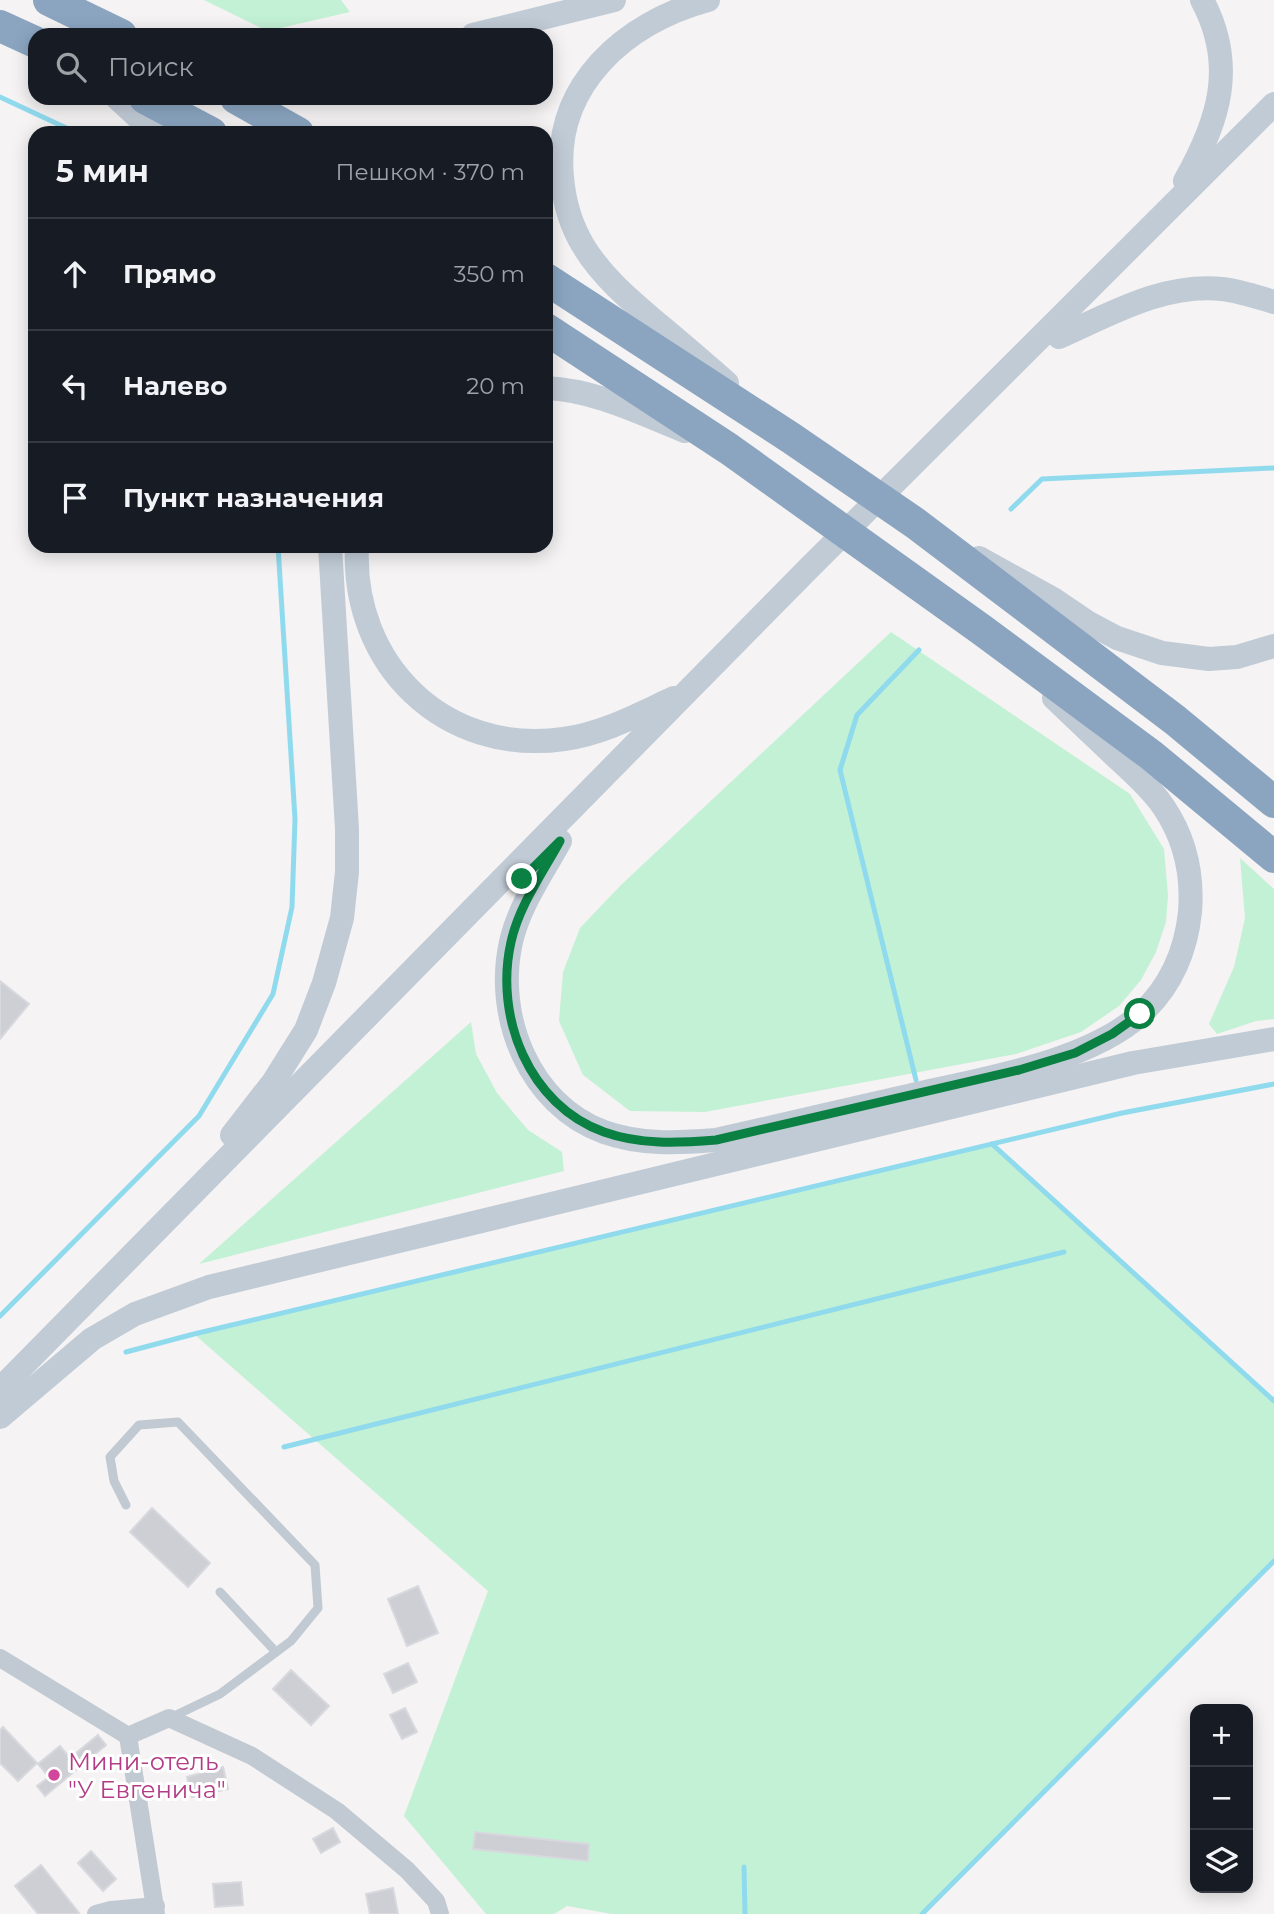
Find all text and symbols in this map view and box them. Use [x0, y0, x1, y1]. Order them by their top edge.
search box [28, 28, 553, 105]
icon: search [52, 48, 90, 86]
text: Поиск [108, 51, 194, 83]
text: 5 мин [56, 153, 149, 190]
text: Пешком · 370 m [335, 158, 525, 186]
icon: ahead [56, 255, 94, 293]
text: Прямо [123, 258, 216, 290]
text: 350 m [454, 260, 525, 288]
icon: left [56, 367, 94, 405]
text: Налево [123, 370, 227, 402]
text: 20 m [466, 372, 525, 400]
icon: arrive [56, 479, 94, 517]
text: Пункт назначения [123, 482, 384, 514]
route end [506, 863, 537, 894]
route start [1124, 998, 1155, 1029]
map controls [1190, 1704, 1253, 1893]
button: + [1190, 1704, 1253, 1767]
place label: Мини-отель "У Евгенича" [68, 1747, 226, 1804]
marker: Мини-отель "У Евгенича" [46, 1767, 62, 1783]
button: − [1190, 1767, 1253, 1830]
button: layers [1190, 1830, 1253, 1893]

